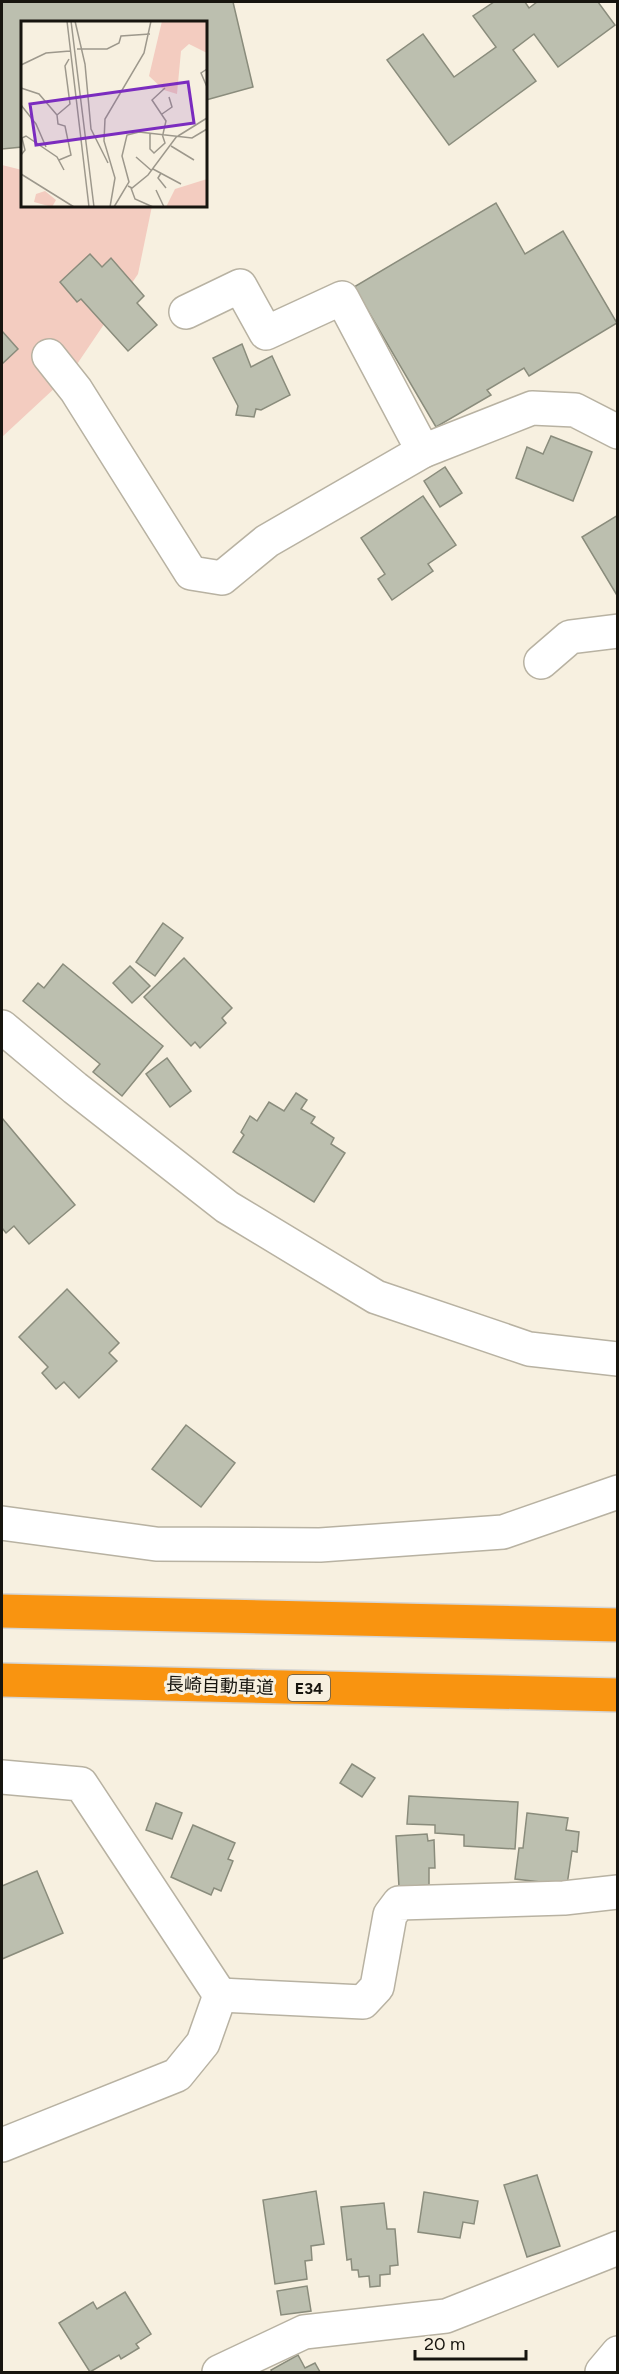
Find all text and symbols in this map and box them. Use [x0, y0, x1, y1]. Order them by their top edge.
inset map [21, 21, 207, 207]
street label: 長崎自動車道 [166, 1673, 274, 1699]
road number: E34 [288, 1675, 330, 1701]
scale bar [415, 2323, 526, 2361]
text: 20 m [424, 2333, 465, 2355]

